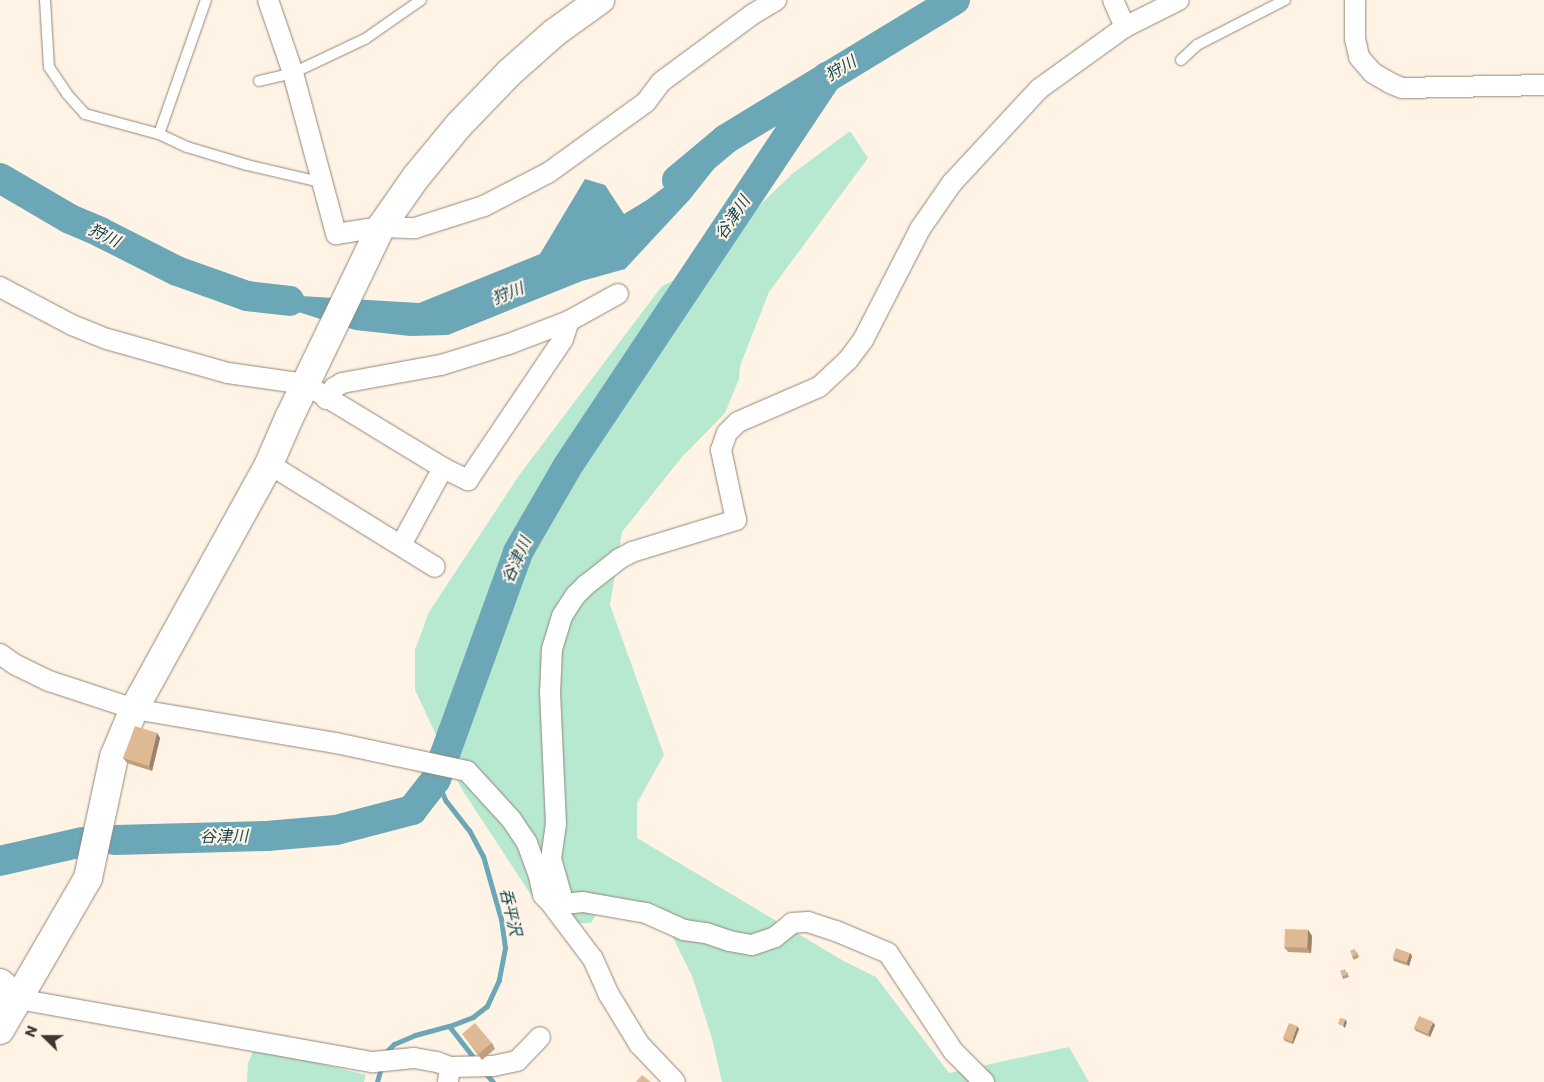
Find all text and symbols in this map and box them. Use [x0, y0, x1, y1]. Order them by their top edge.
water label: 狩川 [822, 53, 860, 85]
water label: 谷津川 [712, 193, 754, 243]
water label: 狩川 [85, 220, 123, 252]
water label: 狩川 [490, 279, 526, 309]
water label: 谷津川 [498, 534, 536, 586]
water label: 谷津川 [200, 827, 248, 847]
water label: 呑平沢 [495, 886, 525, 938]
north arrow [20, 1012, 70, 1062]
text: N [20, 1023, 42, 1040]

